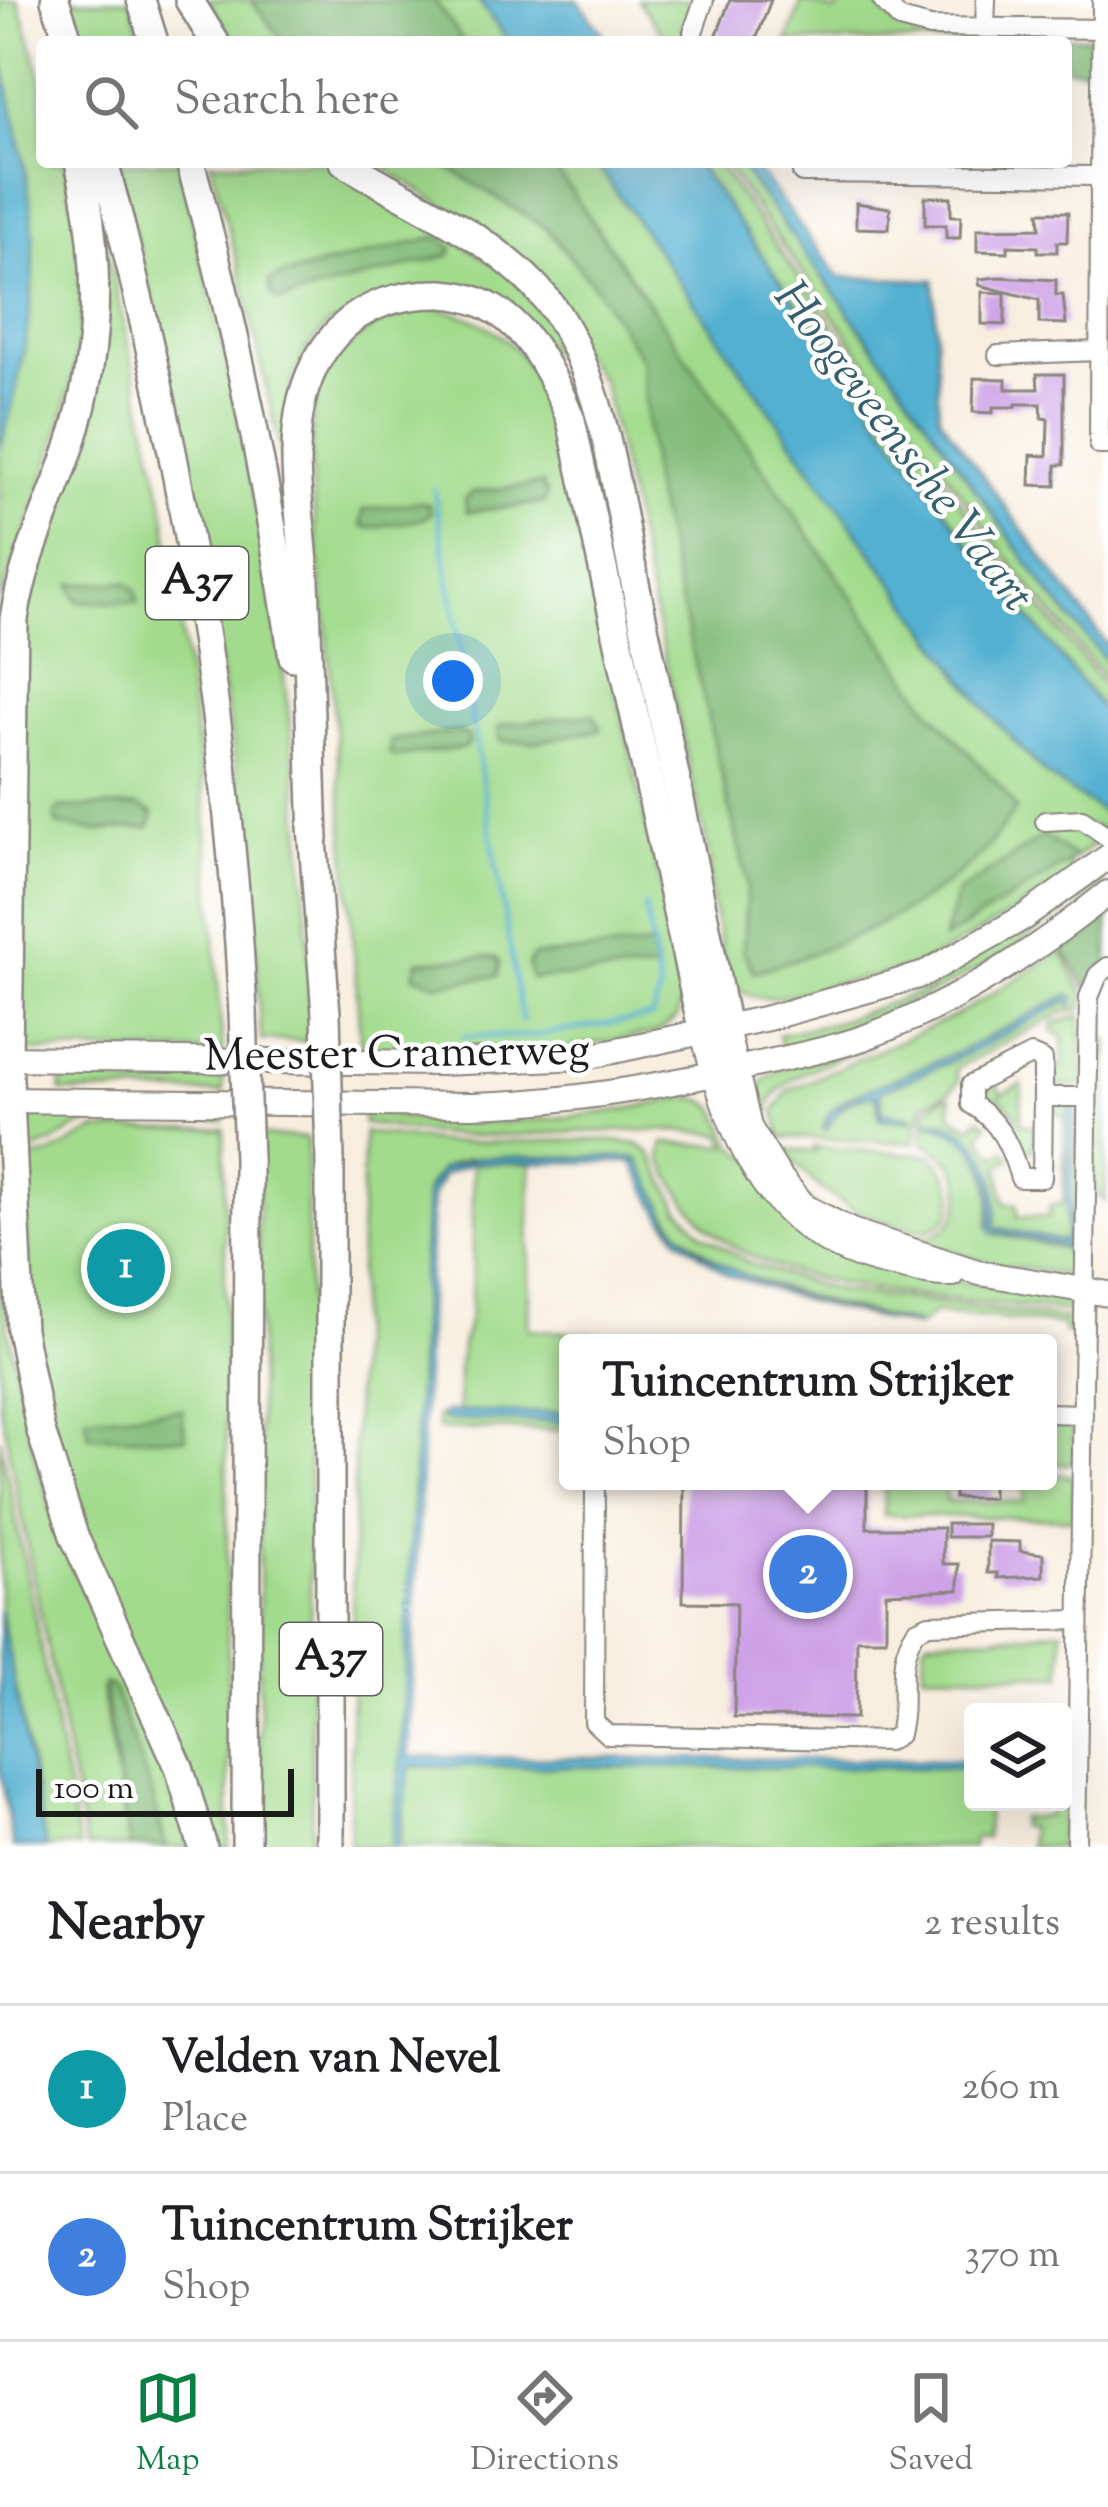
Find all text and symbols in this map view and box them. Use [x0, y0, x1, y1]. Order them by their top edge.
search box [36, 36, 1072, 168]
icon: search [78, 69, 144, 135]
text: Search here [174, 70, 400, 135]
water label: Hoogeveensche Vaart [755, 268, 1049, 628]
road number: A37 [146, 547, 248, 619]
your location [423, 651, 483, 711]
street label: Meester Cramerweg [203, 1020, 591, 1092]
pin: 1 [87, 1223, 165, 1313]
popup [559, 1334, 1057, 1490]
text: Tuincentrum Strijker [603, 1352, 1013, 1417]
text: Shop [603, 1417, 691, 1473]
pin: 2 [769, 1529, 847, 1619]
road number: A37 [280, 1623, 382, 1695]
map controls [964, 1703, 1072, 1811]
button: layers [964, 1703, 1072, 1811]
scale bar [36, 1763, 294, 1816]
text: 100 m [54, 1766, 134, 1814]
text: Nearby [48, 1889, 205, 1962]
text: 2 results [924, 1897, 1060, 1953]
text: Velden van Nevel [162, 2028, 500, 2093]
text: 1 [80, 2061, 94, 2117]
text: 260 m [961, 2061, 1060, 2117]
text: Place [162, 2093, 248, 2149]
text: Tuincentrum Strijker [162, 2196, 573, 2261]
text: 2 [78, 2229, 96, 2285]
text: 370 m [964, 2229, 1060, 2285]
text: Shop [162, 2261, 250, 2317]
tab: Map [135, 2365, 201, 2485]
tab: Directions [470, 2365, 619, 2485]
tab: Saved [889, 2365, 973, 2485]

